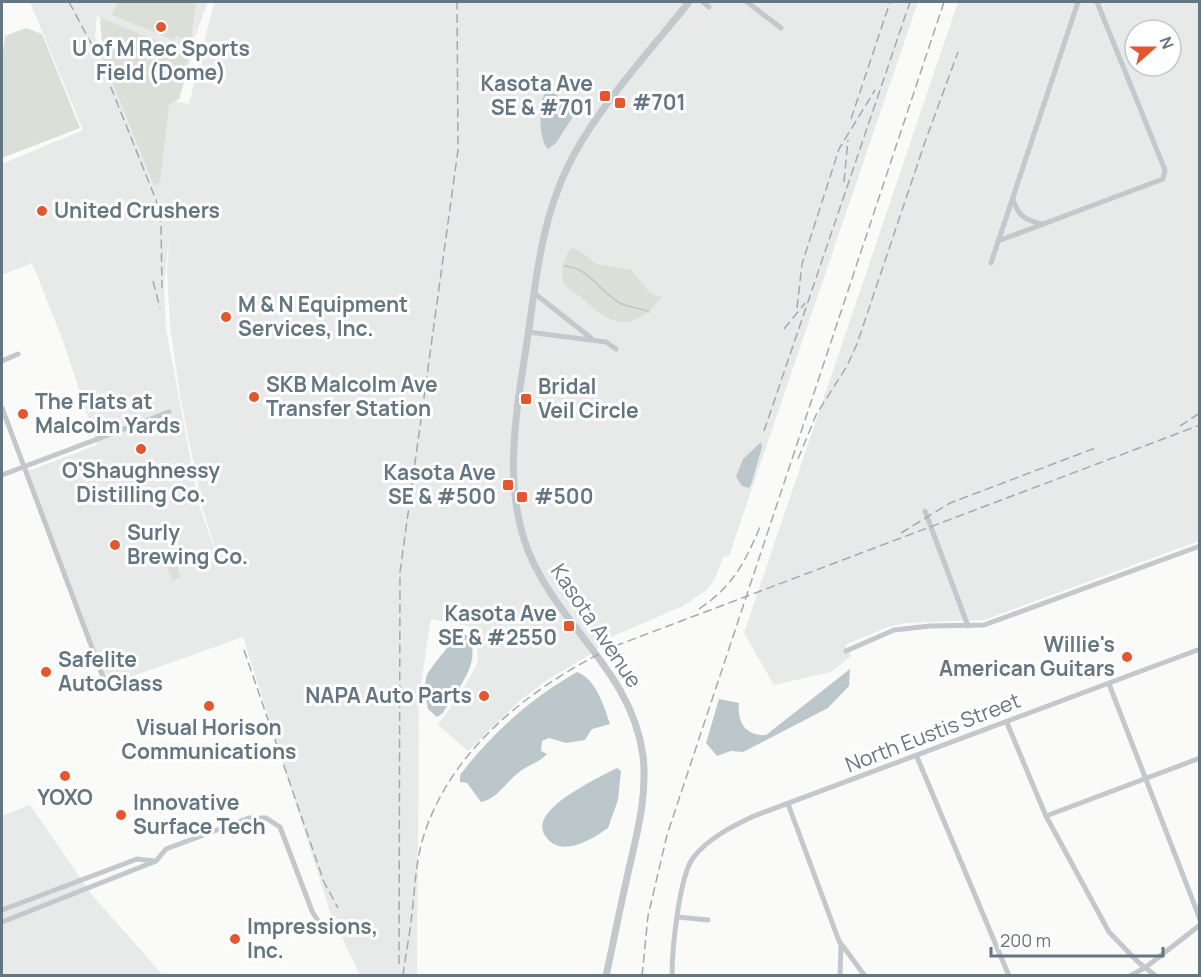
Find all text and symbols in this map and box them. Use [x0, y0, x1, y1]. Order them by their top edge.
north arrow [1123, 18, 1183, 78]
marker: U of M Rec Sports Field (Dome) [154, 20, 168, 34]
text: N [1155, 33, 1179, 52]
place label: U of M Rec Sports Field (Dome) [72, 34, 250, 86]
place label: Kasota Ave SE & #701 [481, 69, 593, 121]
place label: #701 [632, 88, 686, 116]
marker: Kasota Ave SE & #701 [598, 89, 612, 103]
marker: #701 [613, 96, 627, 110]
place label: United Crushers [54, 196, 220, 224]
marker: United Crushers [35, 204, 49, 218]
place label: M & N Equipment Services, Inc. [238, 290, 408, 342]
marker: M & N Equipment Services, Inc. [219, 310, 233, 324]
place label: SKB Malcolm Ave Transfer Station [266, 370, 438, 422]
place label: Bridal Veil Circle [538, 372, 639, 424]
place label: The Flats at Malcolm Yards [35, 387, 180, 439]
marker: SKB Malcolm Ave Transfer Station [247, 390, 261, 404]
marker: Bridal Veil Circle [519, 392, 533, 406]
marker: The Flats at Malcolm Yards [16, 407, 30, 421]
marker: O'Shaughnessy Distilling Co. [134, 442, 148, 456]
place label: O'Shaughnessy Distilling Co. [62, 456, 220, 508]
place label: Kasota Ave SE & #500 [384, 458, 496, 510]
marker: Kasota Ave SE & #500 [501, 478, 515, 492]
place label: #500 [534, 482, 594, 510]
marker: #500 [515, 490, 529, 504]
place label: Surly Brewing Co. [127, 518, 248, 570]
marker: Surly Brewing Co. [108, 538, 122, 552]
street label: Kasota Avenue [545, 558, 649, 693]
place label: Kasota Ave SE & #2550 [438, 599, 557, 651]
marker: Kasota Ave SE & #2550 [562, 619, 576, 633]
place label: Willie's American Guitars [939, 630, 1115, 682]
place label: Safelite AutoGlass [58, 645, 163, 697]
marker: Willie's American Guitars [1120, 650, 1134, 664]
marker: Safelite AutoGlass [39, 665, 53, 679]
place label: NAPA Auto Parts [305, 681, 472, 709]
street label: North Eustis Street [841, 686, 1024, 778]
marker: NAPA Auto Parts [477, 689, 491, 703]
marker: Visual Horison Communications [202, 699, 216, 713]
place label: Visual Horison Communications [122, 713, 296, 765]
marker: YOXO [58, 769, 72, 783]
place label: YOXO [37, 783, 93, 811]
place label: Innovative Surface Tech [133, 788, 266, 840]
marker: Innovative Surface Tech [114, 808, 128, 822]
place label: Impressions, Inc. [247, 912, 378, 964]
scale bar [991, 920, 1164, 958]
text: 200 m [1000, 928, 1051, 952]
marker: Impressions, Inc. [228, 932, 242, 946]

